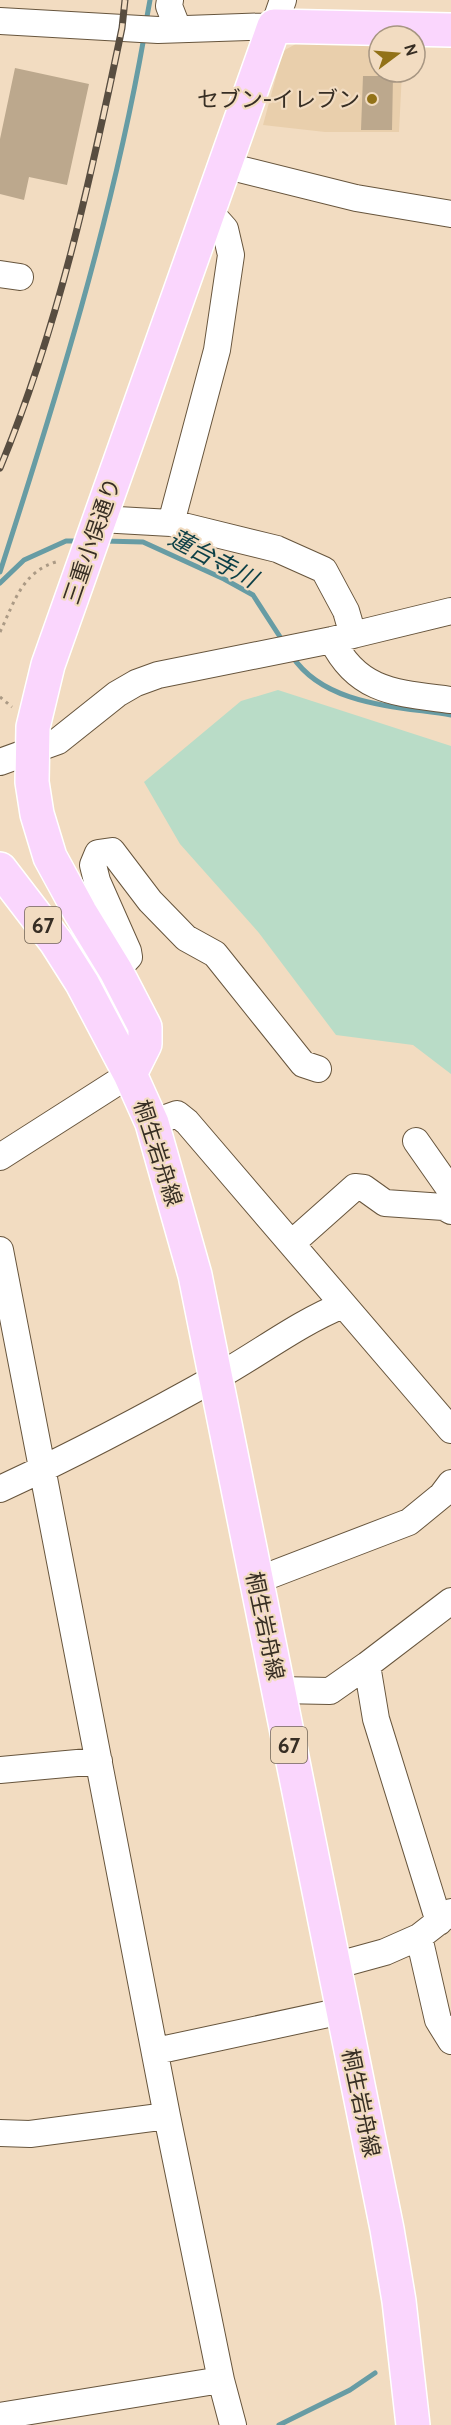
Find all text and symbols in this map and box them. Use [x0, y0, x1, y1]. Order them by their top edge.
north arrow [367, 24, 427, 84]
text: N [400, 42, 422, 58]
place label: セブン-イレブン [197, 86, 360, 113]
marker: セブン-イレブン [365, 92, 379, 106]
street label: 三重小俣通り [58, 474, 126, 608]
water label: 蓮台寺川 [164, 523, 265, 595]
road number: 67 [25, 907, 61, 943]
street label: 桐生岩舟線 [128, 1097, 188, 1209]
street label: 桐生岩舟線 [240, 1569, 290, 1683]
road number: 67 [271, 1727, 307, 1763]
street label: 桐生岩舟線 [336, 2046, 386, 2160]

